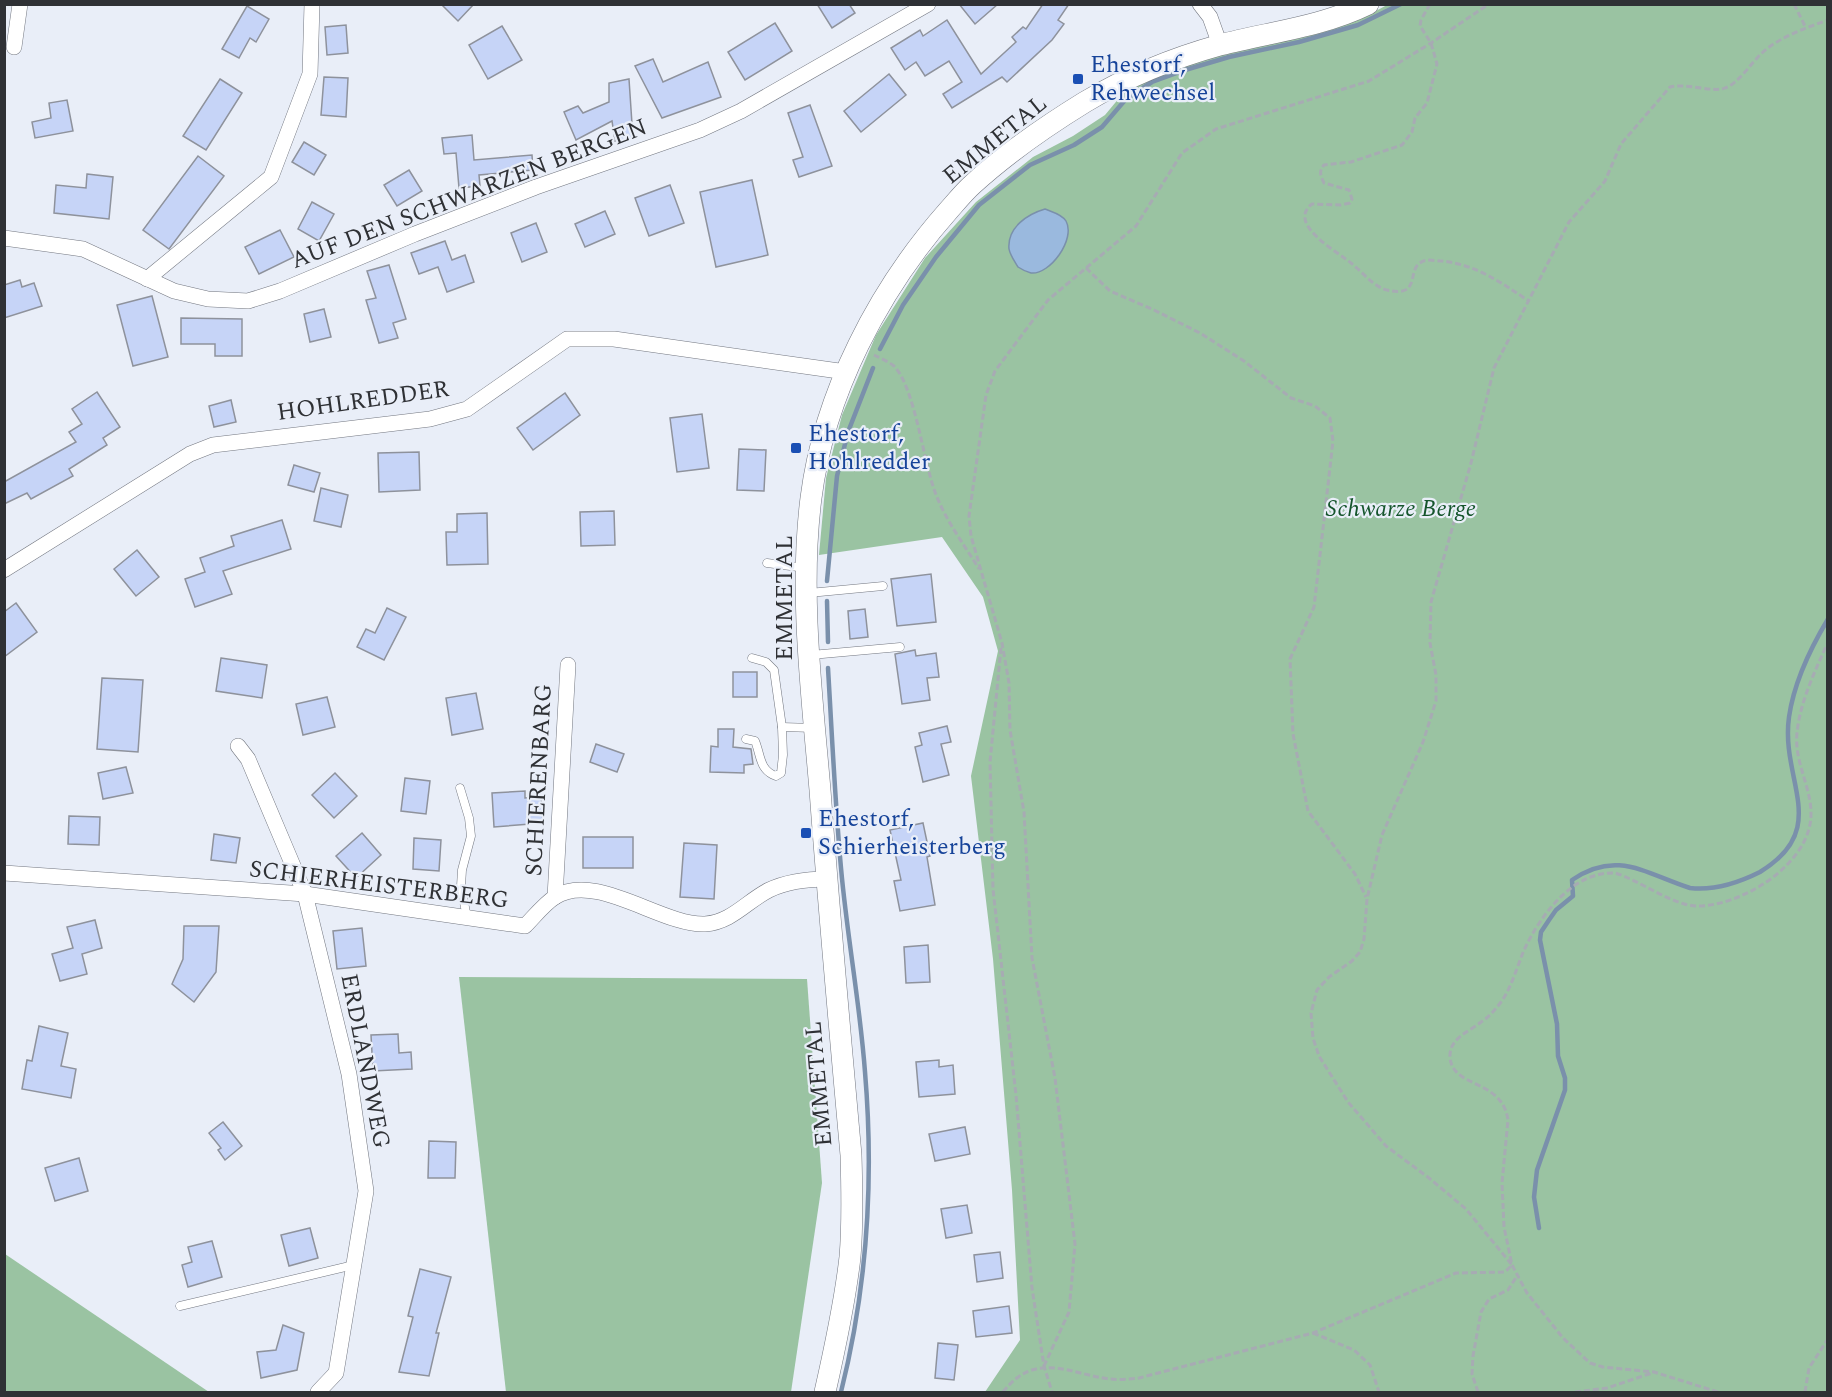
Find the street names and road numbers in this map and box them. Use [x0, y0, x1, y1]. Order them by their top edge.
street label: EMMETAL [935, 86, 1055, 194]
street label: AUF DEN SCHWARZEN BERGEN [285, 109, 653, 279]
street label: HOHLREDDER [275, 371, 451, 431]
street label: EMMETAL [767, 535, 803, 661]
street label: SCHIERENBARG [516, 683, 562, 877]
street label: SCHIERHEISTERBERG [247, 851, 511, 919]
street label: ERDLANDWEG [330, 970, 400, 1152]
street label: EMMETAL [796, 1020, 842, 1148]

